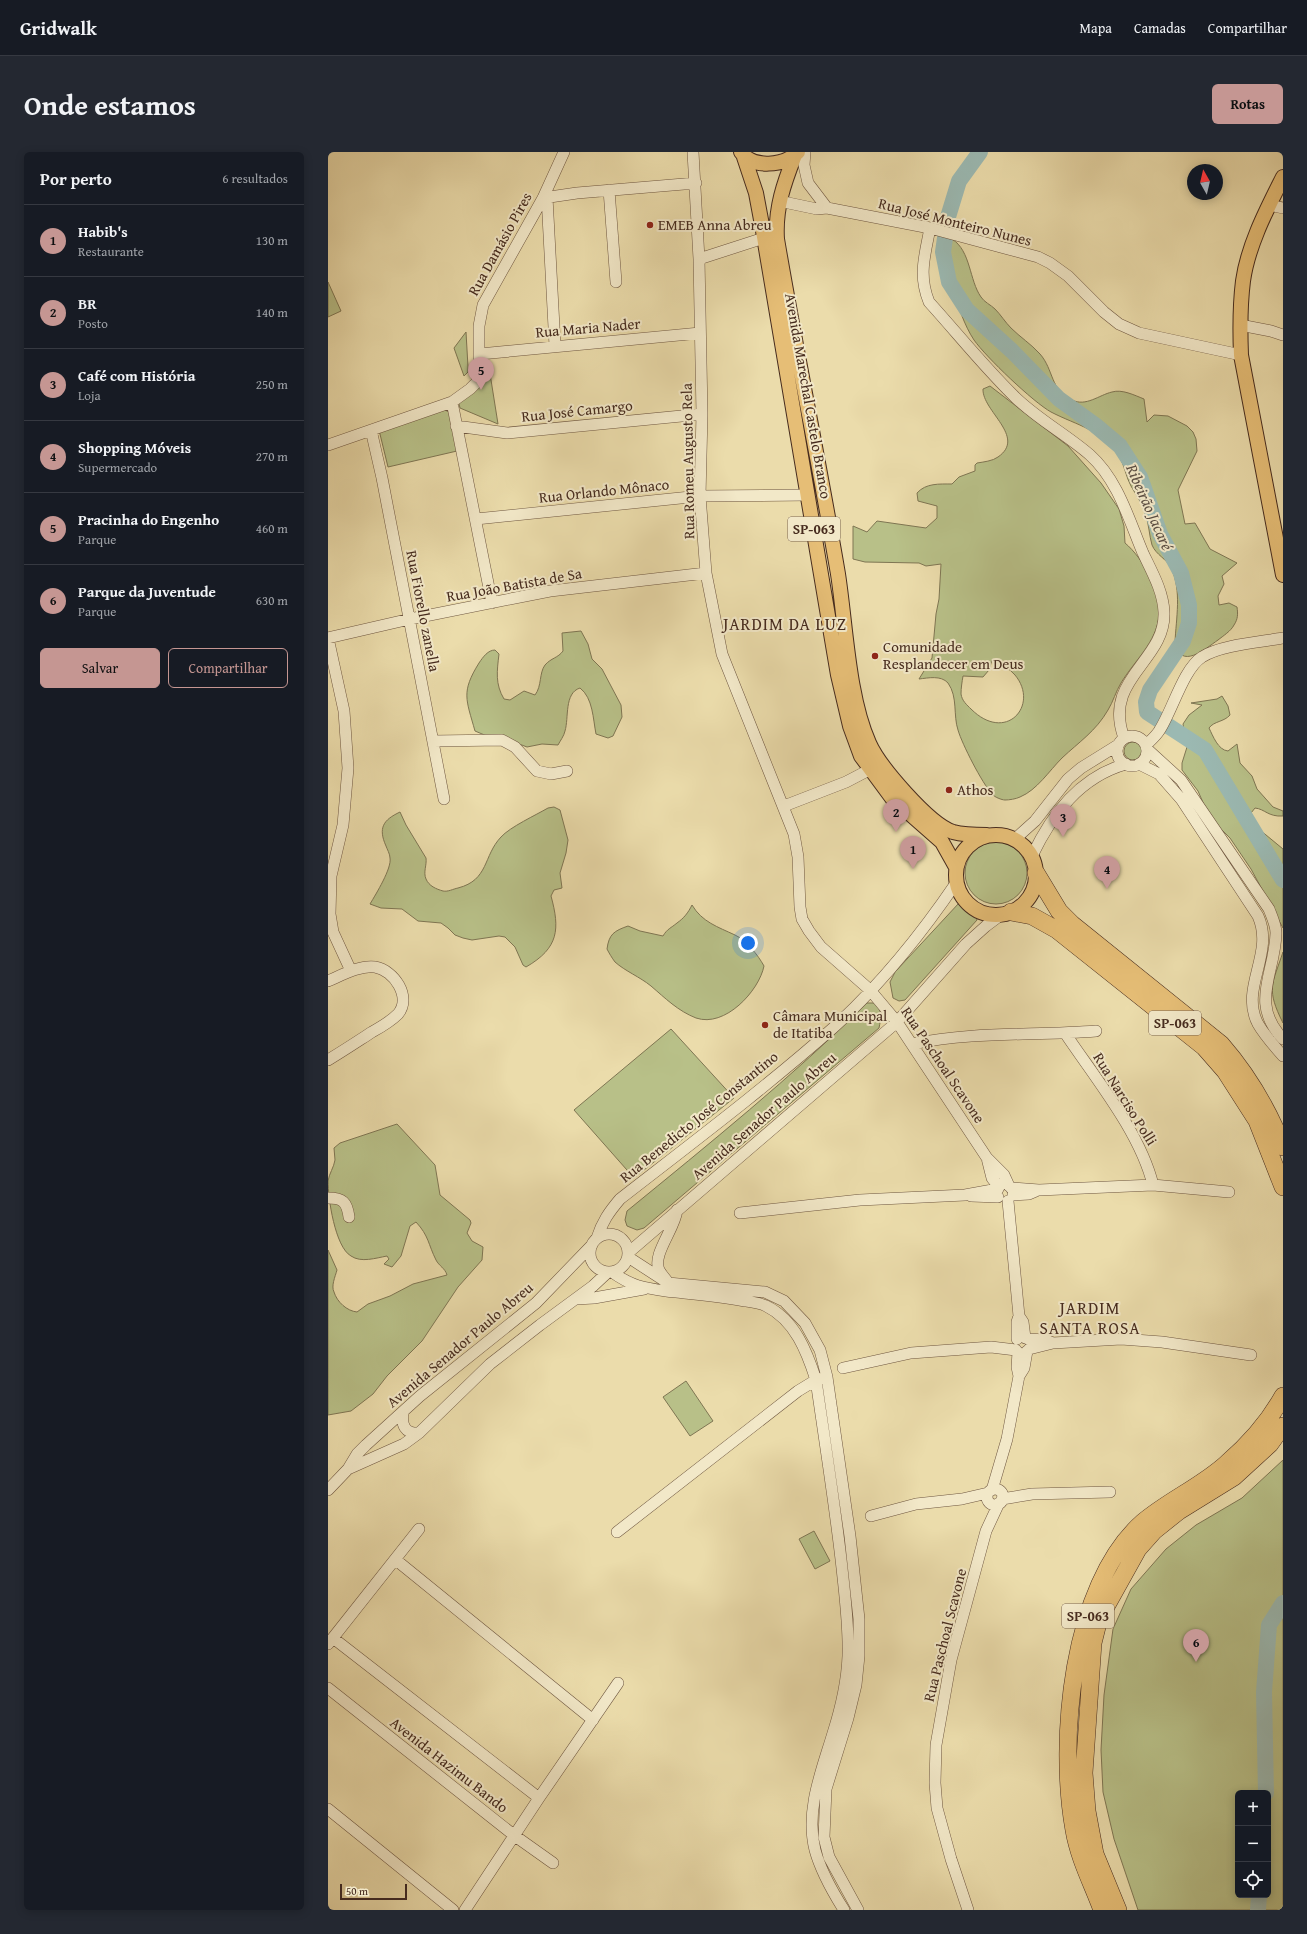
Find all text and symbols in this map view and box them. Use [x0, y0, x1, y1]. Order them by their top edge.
text: Gridwalk [20, 14, 97, 42]
text: Mapa [1080, 18, 1112, 38]
text: Camadas [1134, 18, 1186, 38]
text: Compartilhar [1208, 18, 1287, 38]
text: Onde estamos [24, 84, 196, 125]
button: Rotas [1212, 84, 1283, 124]
north arrow [1187, 164, 1223, 200]
text: Por perto [40, 166, 112, 191]
text: 6 resultados [222, 169, 288, 188]
street label: Rua Damásio Pires [462, 188, 537, 299]
street label: Rua José Monteiro Nunes [876, 192, 1034, 251]
place label: EMEB Anna Abreu [658, 214, 772, 235]
marker: EMEB Anna Abreu [645, 220, 655, 230]
text: Habib's [78, 221, 128, 242]
text: 1 [50, 231, 56, 250]
text: 130 m [256, 231, 288, 250]
text: Restaurante [78, 242, 144, 261]
street label: Avenida Marechal Castelo Branco [780, 291, 837, 501]
text: BR [78, 293, 97, 314]
text: 2 [50, 303, 56, 322]
text: 140 m [256, 303, 288, 322]
street label: Rua Maria Nader [535, 312, 641, 343]
text: Posto [78, 314, 108, 333]
pin: 5 [468, 357, 494, 390]
text: Café com História [78, 365, 196, 386]
text: 3 [50, 375, 56, 394]
text: 250 m [256, 375, 288, 394]
street label: Rua Romeu Augusto Rela [676, 383, 699, 539]
text: Loja [78, 386, 101, 405]
street label: Rua José Camargo [520, 394, 634, 427]
text: Shopping Móveis [78, 437, 191, 458]
text: 4 [50, 447, 56, 466]
text: 270 m [256, 447, 288, 466]
text: Supermercado [78, 458, 157, 477]
water label: Ribeirão Jacaré [1120, 459, 1180, 555]
street label: Rua Orlando Mônaco [538, 473, 670, 508]
text: Pracinha do Engenho [78, 509, 219, 530]
road number: SP-063 [788, 517, 840, 541]
text: 5 [50, 519, 56, 538]
text: 460 m [256, 519, 288, 538]
text: Parque [78, 530, 116, 549]
street label: Rua Fiorello zanella [401, 548, 446, 673]
street label: Rua João Batista de Sa [445, 562, 583, 607]
text: Parque da Juventude [78, 581, 216, 602]
text: 6 [50, 591, 56, 610]
text: 630 m [256, 591, 288, 610]
text: Parque [78, 602, 116, 621]
district label: JARDIM DA LUZ [721, 611, 847, 636]
place label: Comunidade Resplandecer em Deus [883, 636, 1024, 674]
button: Salvar [40, 648, 160, 688]
button: Compartilhar [168, 648, 288, 688]
marker: Comunidade Resplandecer em Deus [870, 651, 880, 661]
place label: Athos [957, 779, 993, 800]
marker: Athos [944, 785, 954, 795]
pin: 2 [883, 799, 909, 832]
pin: 3 [1050, 804, 1076, 837]
pin: 1 [900, 836, 926, 869]
pin: 4 [1094, 856, 1120, 889]
your location [738, 933, 758, 953]
street label: Rua Paschoal Scavone [897, 1002, 990, 1127]
place label: Câmara Municipal de Itatiba [773, 1005, 887, 1043]
road number: SP-063 [1149, 1011, 1201, 1035]
marker: Câmara Municipal de Itatiba [760, 1020, 770, 1030]
street label: Rua Benedicto José Constantino [615, 1046, 783, 1187]
street label: Avenida Senador Paulo Abreu [687, 1046, 841, 1184]
street label: Rua Narciso Polli [1088, 1048, 1162, 1149]
street label: Avenida Senador Paulo Abreu [382, 1277, 538, 1412]
district label: JARDIM SANTA ROSA [1039, 1295, 1141, 1340]
street label: Rua Paschoal Scavone [918, 1566, 971, 1704]
road number: SP-063 [1062, 1604, 1114, 1628]
pin: 6 [1183, 1629, 1209, 1662]
street label: Avenida Hazimu Bando [386, 1712, 513, 1818]
map controls [1235, 1790, 1271, 1898]
button: + [1235, 1790, 1271, 1826]
button: − [1235, 1826, 1271, 1862]
button: locate [1235, 1862, 1271, 1898]
scale bar [340, 1882, 407, 1901]
text: 50 m [346, 1883, 368, 1899]

